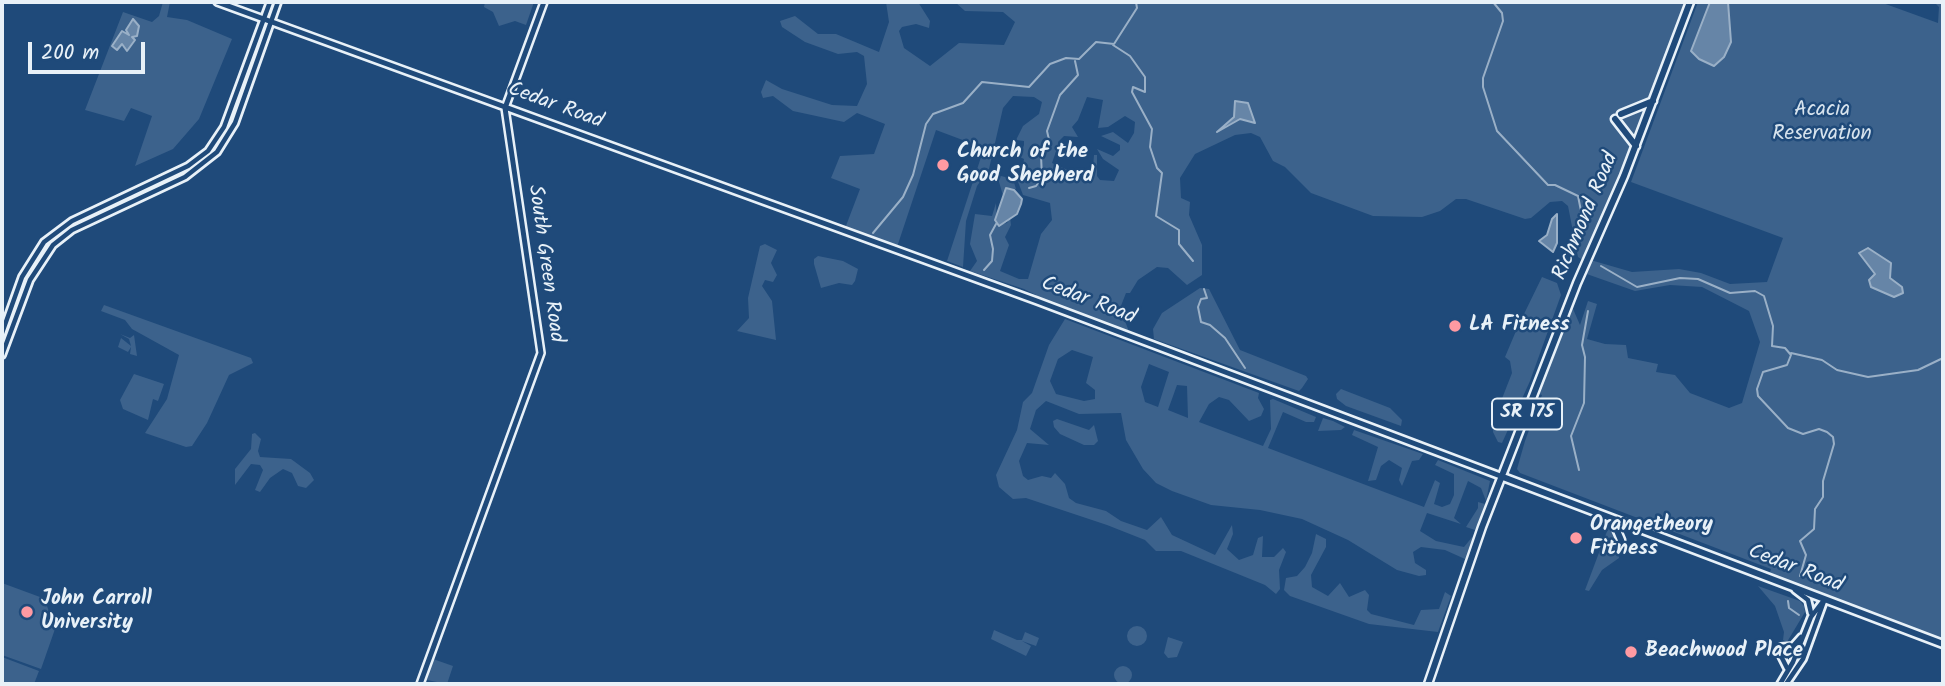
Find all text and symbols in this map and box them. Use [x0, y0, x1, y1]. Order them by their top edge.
scale bar [32, 28, 149, 72]
text: 200 m [41, 37, 99, 70]
street label: Cedar Road [504, 78, 606, 136]
park label: Acacia Reservation [1772, 98, 1872, 148]
place label: Church of the Good Shepherd [957, 140, 1094, 190]
street label: Richmond Road [1549, 149, 1625, 285]
marker: Church of the Good Shepherd [935, 157, 951, 173]
street label: South Green Road [520, 184, 568, 344]
street label: Cedar Road [1037, 272, 1139, 332]
place label: LA Fitness [1469, 313, 1570, 339]
marker: LA Fitness [1447, 318, 1463, 334]
road number: SR 175 [1492, 398, 1562, 430]
place label: Orangetheory Fitness [1590, 513, 1713, 563]
marker: Orangetheory Fitness [1568, 530, 1584, 546]
street label: Cedar Road [1744, 540, 1846, 600]
place label: John Carroll University [41, 587, 152, 637]
marker: John Carroll University [19, 604, 35, 620]
place label: Beachwood Place [1645, 639, 1803, 665]
marker: Beachwood Place [1623, 644, 1639, 660]

